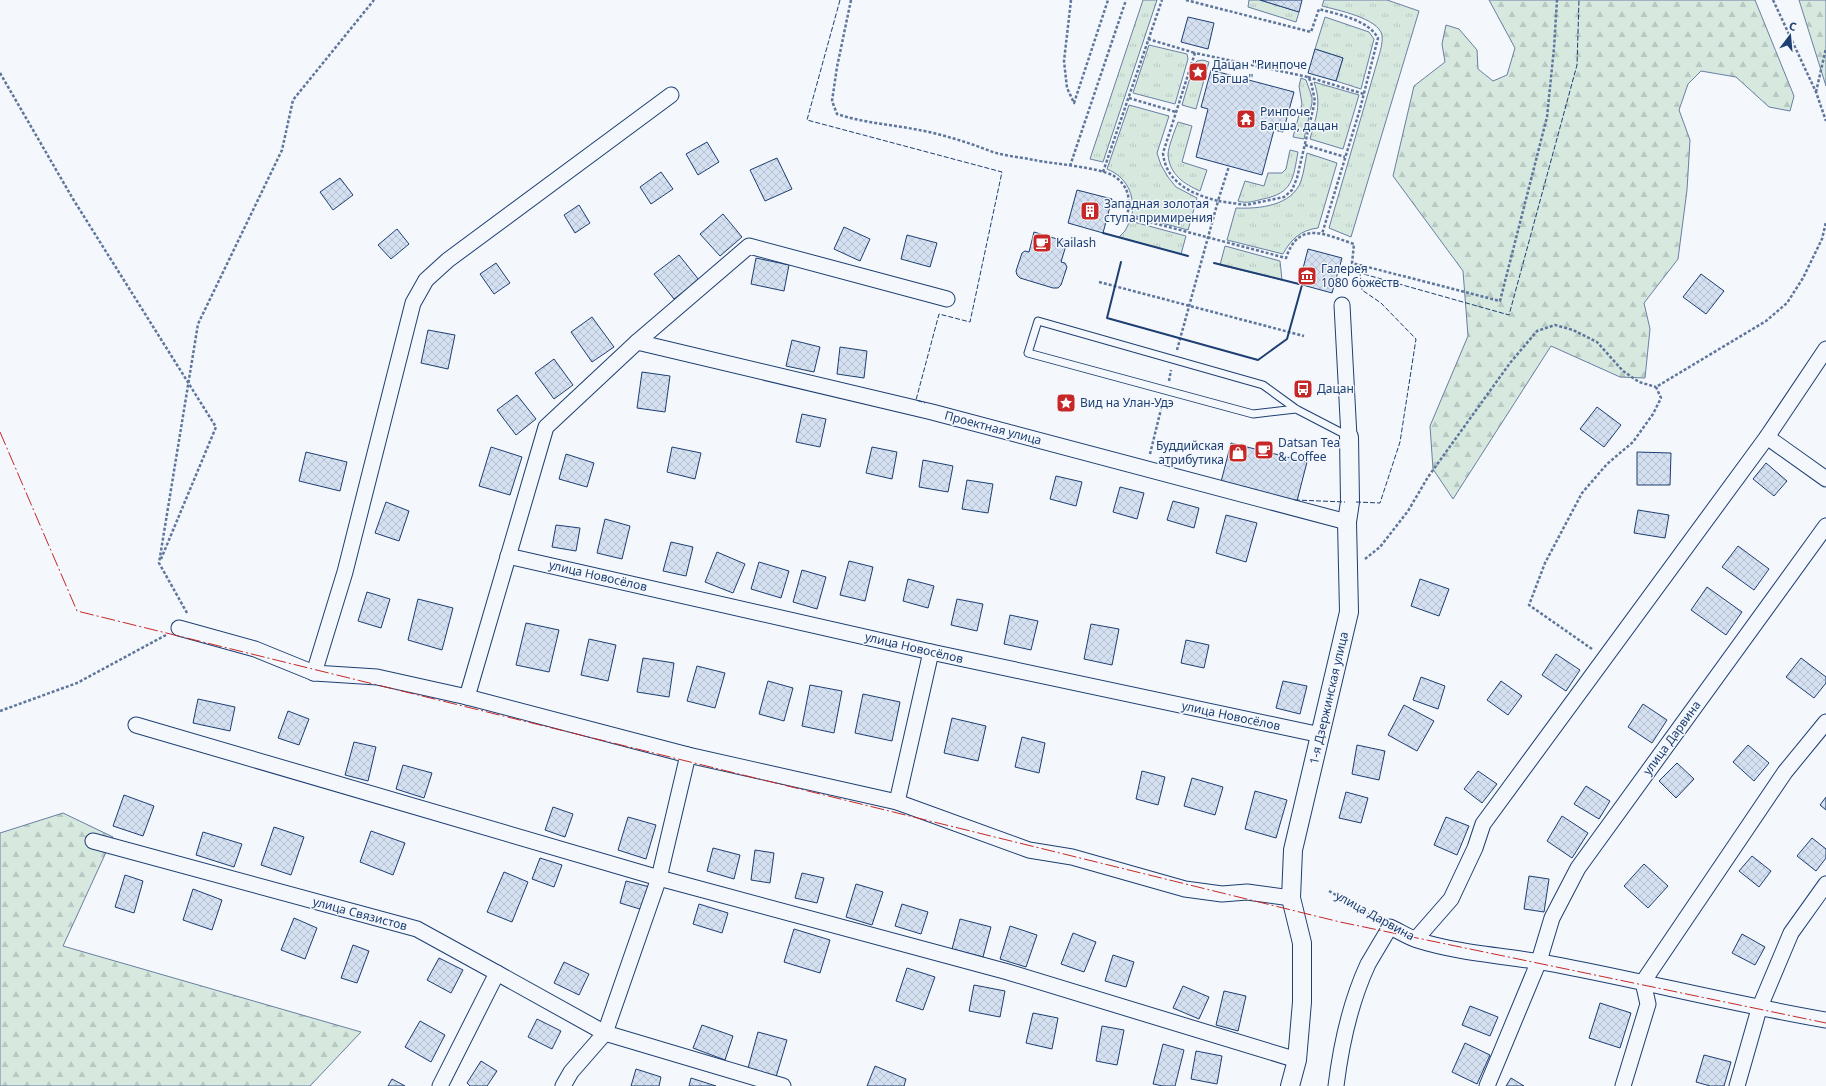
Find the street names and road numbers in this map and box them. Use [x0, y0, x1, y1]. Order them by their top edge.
street label: Проектная улица [943, 406, 1044, 449]
street label: улица Новосёлов [547, 556, 649, 595]
street label: улица Новосёлов [863, 628, 965, 667]
street label: 1-я Дзержинская улица [1305, 630, 1352, 766]
street label: улица Новосёлов [1180, 697, 1282, 734]
street label: улица Дарвина [1639, 697, 1704, 778]
street label: улица Дарвина [1333, 887, 1418, 944]
street label: улица Связистов [311, 893, 409, 934]

